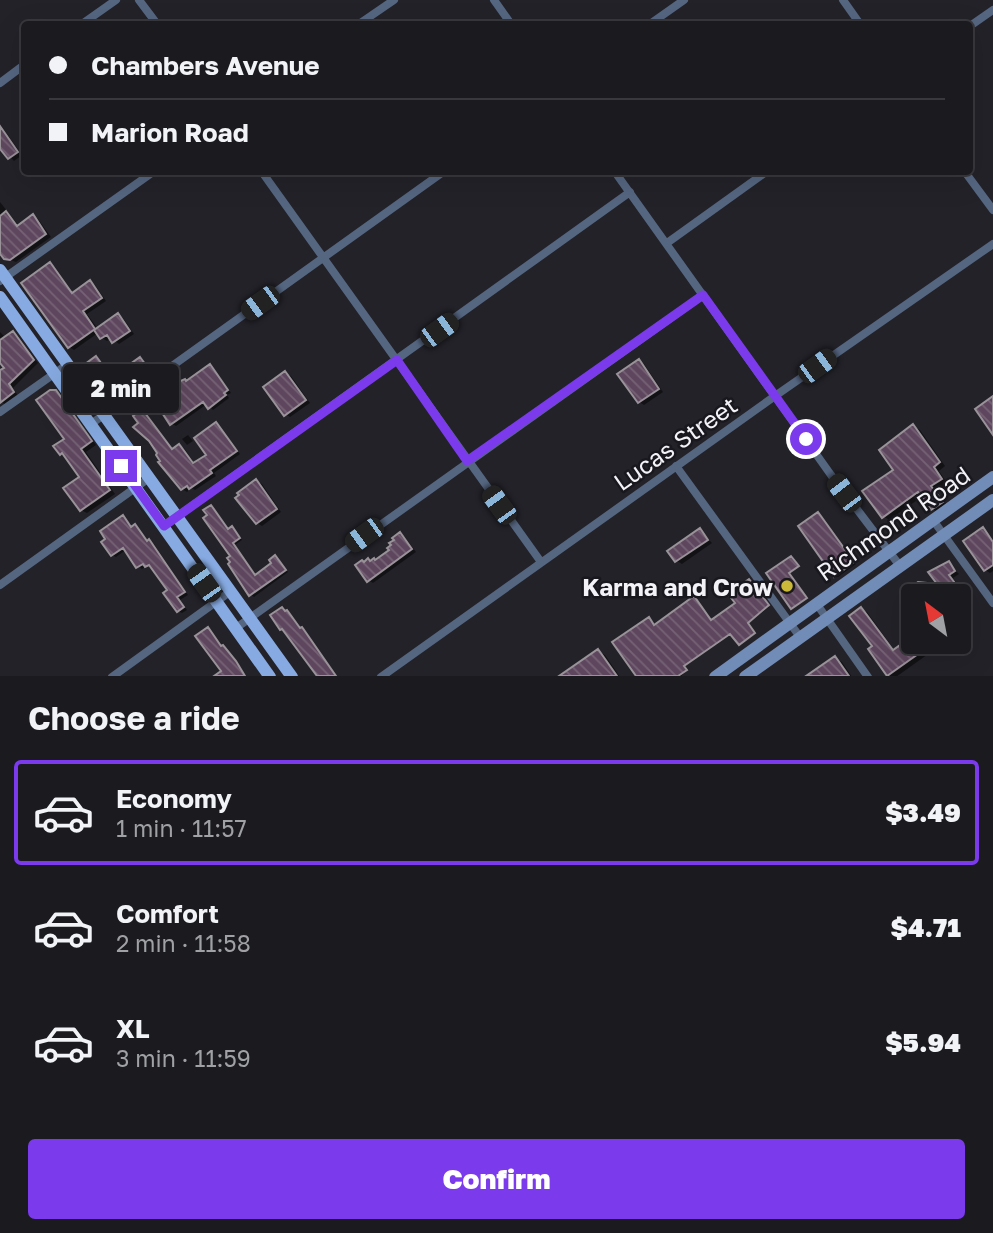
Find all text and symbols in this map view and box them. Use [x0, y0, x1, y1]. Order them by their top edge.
text: Chambers Avenue [91, 50, 320, 81]
text: Marion Road [91, 117, 249, 148]
car [237, 282, 284, 324]
car [416, 309, 463, 351]
car [794, 345, 841, 387]
callout: 2 min [63, 364, 179, 414]
text: 2 min [91, 374, 151, 402]
street label: Lucas Street [608, 390, 742, 496]
route start [790, 423, 822, 455]
route end [105, 450, 137, 482]
street label: Richmond Road [811, 459, 975, 587]
car [823, 470, 866, 516]
car [479, 482, 520, 528]
car [341, 514, 388, 556]
car [184, 560, 225, 606]
place label: Karma and Crow [582, 572, 773, 601]
marker: Karma and Crow [779, 578, 795, 594]
north arrow [901, 584, 971, 654]
map controls [901, 584, 971, 654]
text: Choose a ride [28, 699, 240, 737]
icon: car [32, 781, 95, 844]
text: Economy [116, 783, 232, 814]
text: $3.49 [885, 797, 961, 828]
text: 1 min · 11:57 [116, 814, 247, 842]
icon: car [32, 896, 95, 959]
text: Comfort [116, 898, 219, 929]
text: $4.71 [891, 912, 961, 943]
text: 2 min · 11:58 [116, 929, 251, 957]
icon: car [32, 1011, 95, 1074]
text: XL [116, 1013, 150, 1044]
text: $5.94 [885, 1027, 961, 1058]
text: 3 min · 11:59 [116, 1044, 251, 1072]
button: Confirm [28, 1139, 965, 1219]

